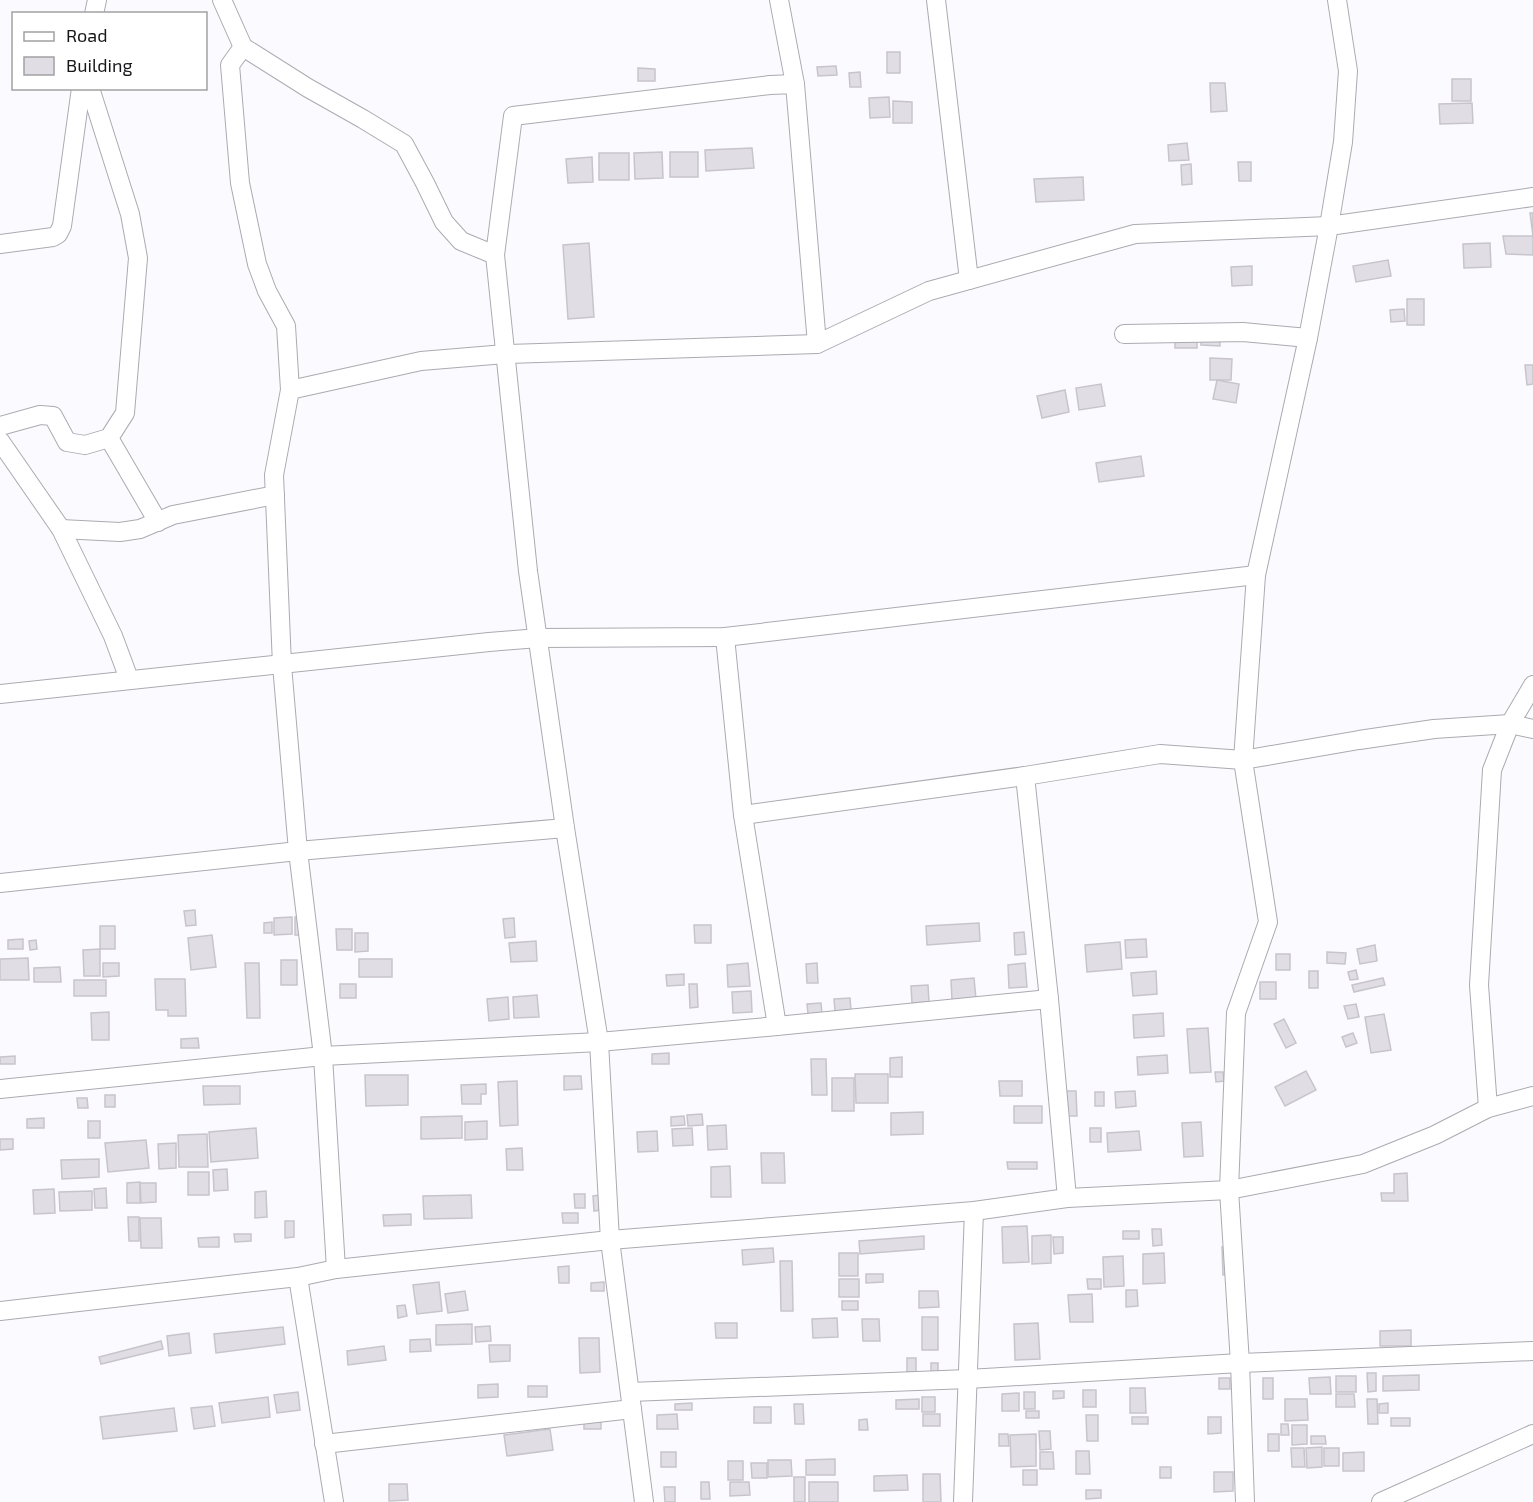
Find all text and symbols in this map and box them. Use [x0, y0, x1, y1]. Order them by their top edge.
legend [12, 12, 207, 90]
text: Road [66, 24, 107, 46]
text: Building [66, 54, 133, 76]

